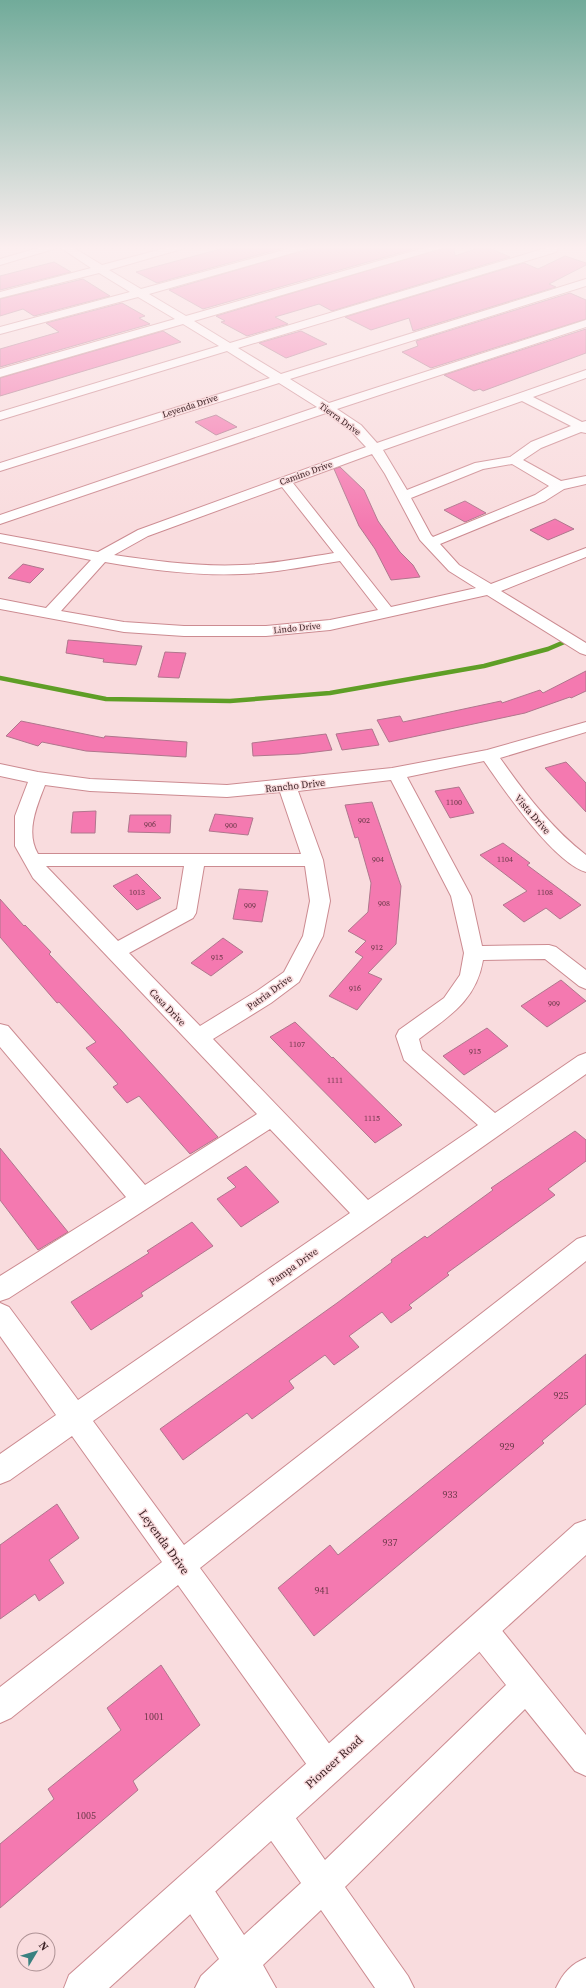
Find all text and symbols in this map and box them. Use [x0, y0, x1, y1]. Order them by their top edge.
street label: Leyenda Drive [161, 391, 220, 421]
street label: Tierra Drive [317, 400, 364, 438]
street label: Camino Drive [278, 458, 334, 488]
street label: Lindo Drive [273, 620, 322, 636]
street label: Rancho Drive [264, 776, 326, 795]
street label: Vista Drive [512, 792, 553, 837]
house number: 1100 [446, 797, 462, 808]
house number: 902 [358, 815, 370, 826]
house number: 906 [144, 819, 156, 830]
house number: 900 [225, 820, 237, 831]
house number: 904 [372, 854, 384, 865]
house number: 1104 [497, 854, 513, 865]
house number: 1013 [129, 887, 145, 898]
house number: 1108 [537, 887, 553, 898]
house number: 908 [378, 898, 390, 909]
house number: 909 [244, 900, 256, 911]
house number: 912 [371, 942, 383, 953]
house number: 915 [211, 952, 223, 963]
street label: Patria Drive [244, 972, 295, 1013]
house number: 916 [349, 983, 361, 994]
street label: Casa Drive [147, 986, 189, 1029]
house number: 909 [548, 998, 560, 1009]
house number: 1107 [289, 1039, 305, 1050]
house number: 915 [469, 1046, 481, 1057]
house number: 1111 [327, 1075, 343, 1086]
house number: 1115 [364, 1113, 380, 1124]
street label: Pampa Drive [266, 1245, 320, 1288]
house number: 925 [554, 1389, 569, 1402]
house number: 929 [500, 1440, 515, 1453]
house number: 933 [443, 1488, 458, 1501]
street label: Leyenda Drive [135, 1506, 193, 1578]
house number: 937 [383, 1536, 398, 1549]
house number: 941 [315, 1584, 330, 1597]
house number: 1001 [144, 1710, 164, 1723]
street label: Pioneer Road [302, 1732, 366, 1792]
house number: 1005 [76, 1809, 96, 1822]
north arrow [16, 1932, 56, 1972]
text: N [35, 1938, 52, 1954]

